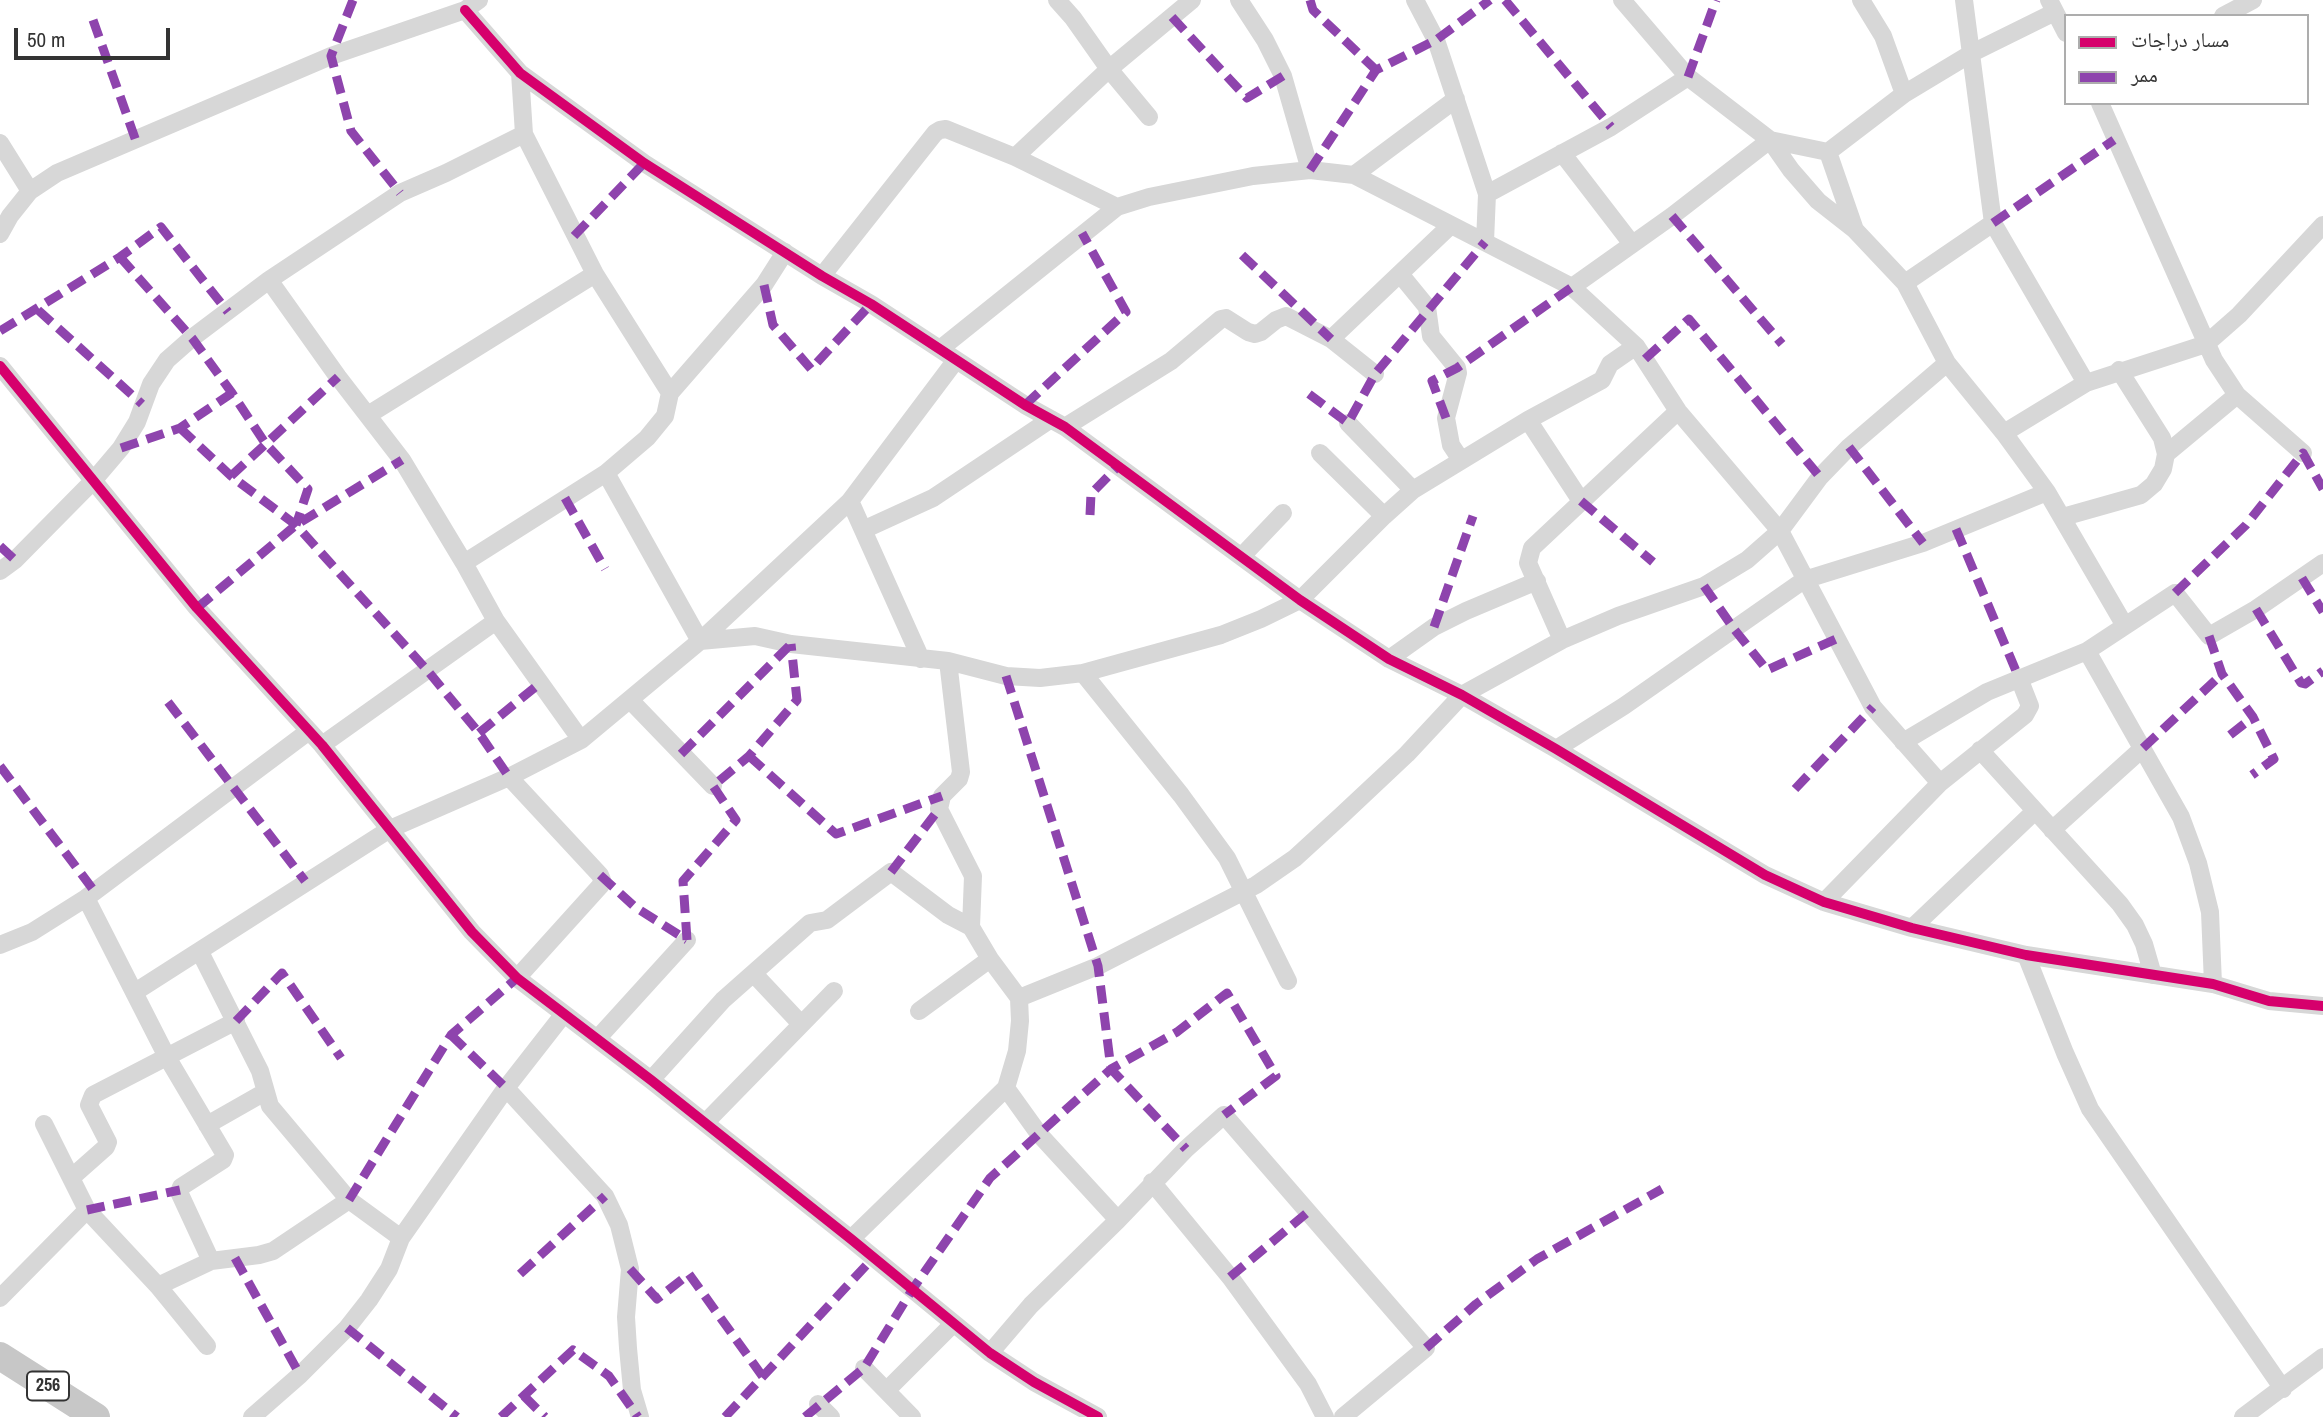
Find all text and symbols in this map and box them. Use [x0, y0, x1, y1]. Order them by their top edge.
scale bar [18, 14, 173, 58]
legend [2064, 14, 2309, 105]
text: 50 m [27, 25, 65, 54]
text: مسار دراجات [2131, 25, 2229, 54]
text: ممر [2131, 60, 2158, 89]
road number: 256 [27, 1372, 69, 1400]

